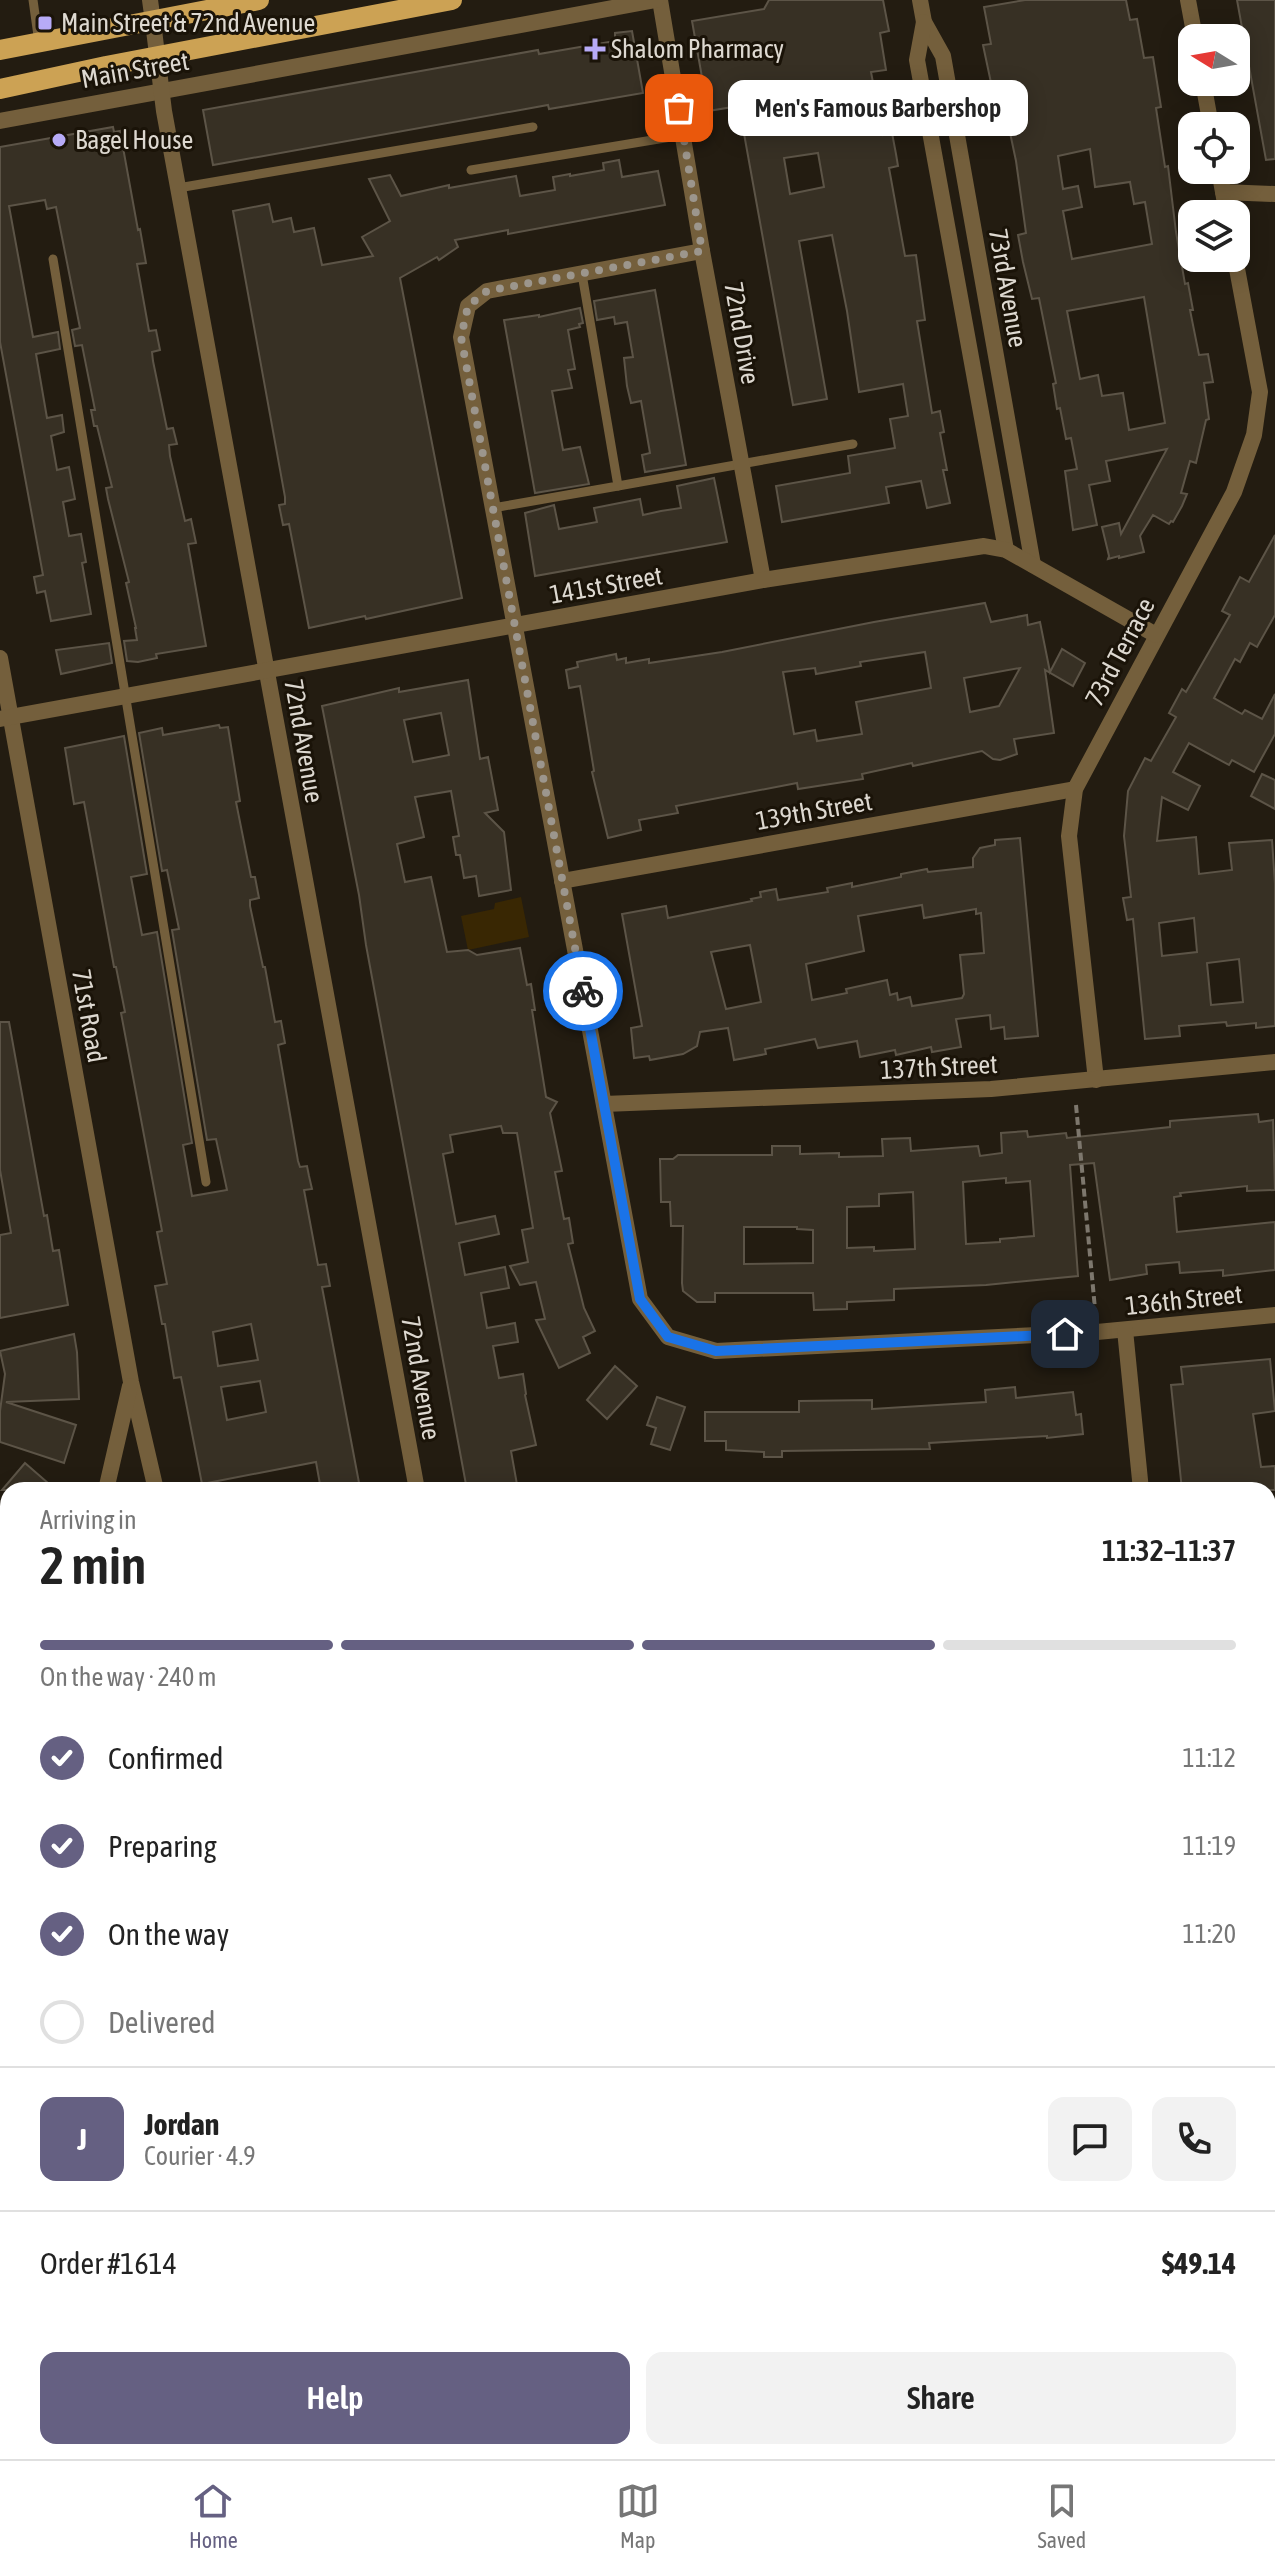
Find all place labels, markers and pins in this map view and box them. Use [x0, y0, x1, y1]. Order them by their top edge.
place label: Main Street & 72nd Avenue [61, 8, 315, 38]
marker: Main Street & 72nd Avenue [36, 14, 54, 32]
place label: Shalom Pharmacy [611, 34, 784, 64]
marker: Shalom Pharmacy [586, 40, 604, 58]
pin [645, 74, 713, 142]
callout: Men's Famous Barbershop [727, 80, 1027, 136]
place label: Bagel House [75, 125, 193, 155]
marker: Bagel House [50, 131, 68, 149]
pin [1031, 1300, 1099, 1368]

